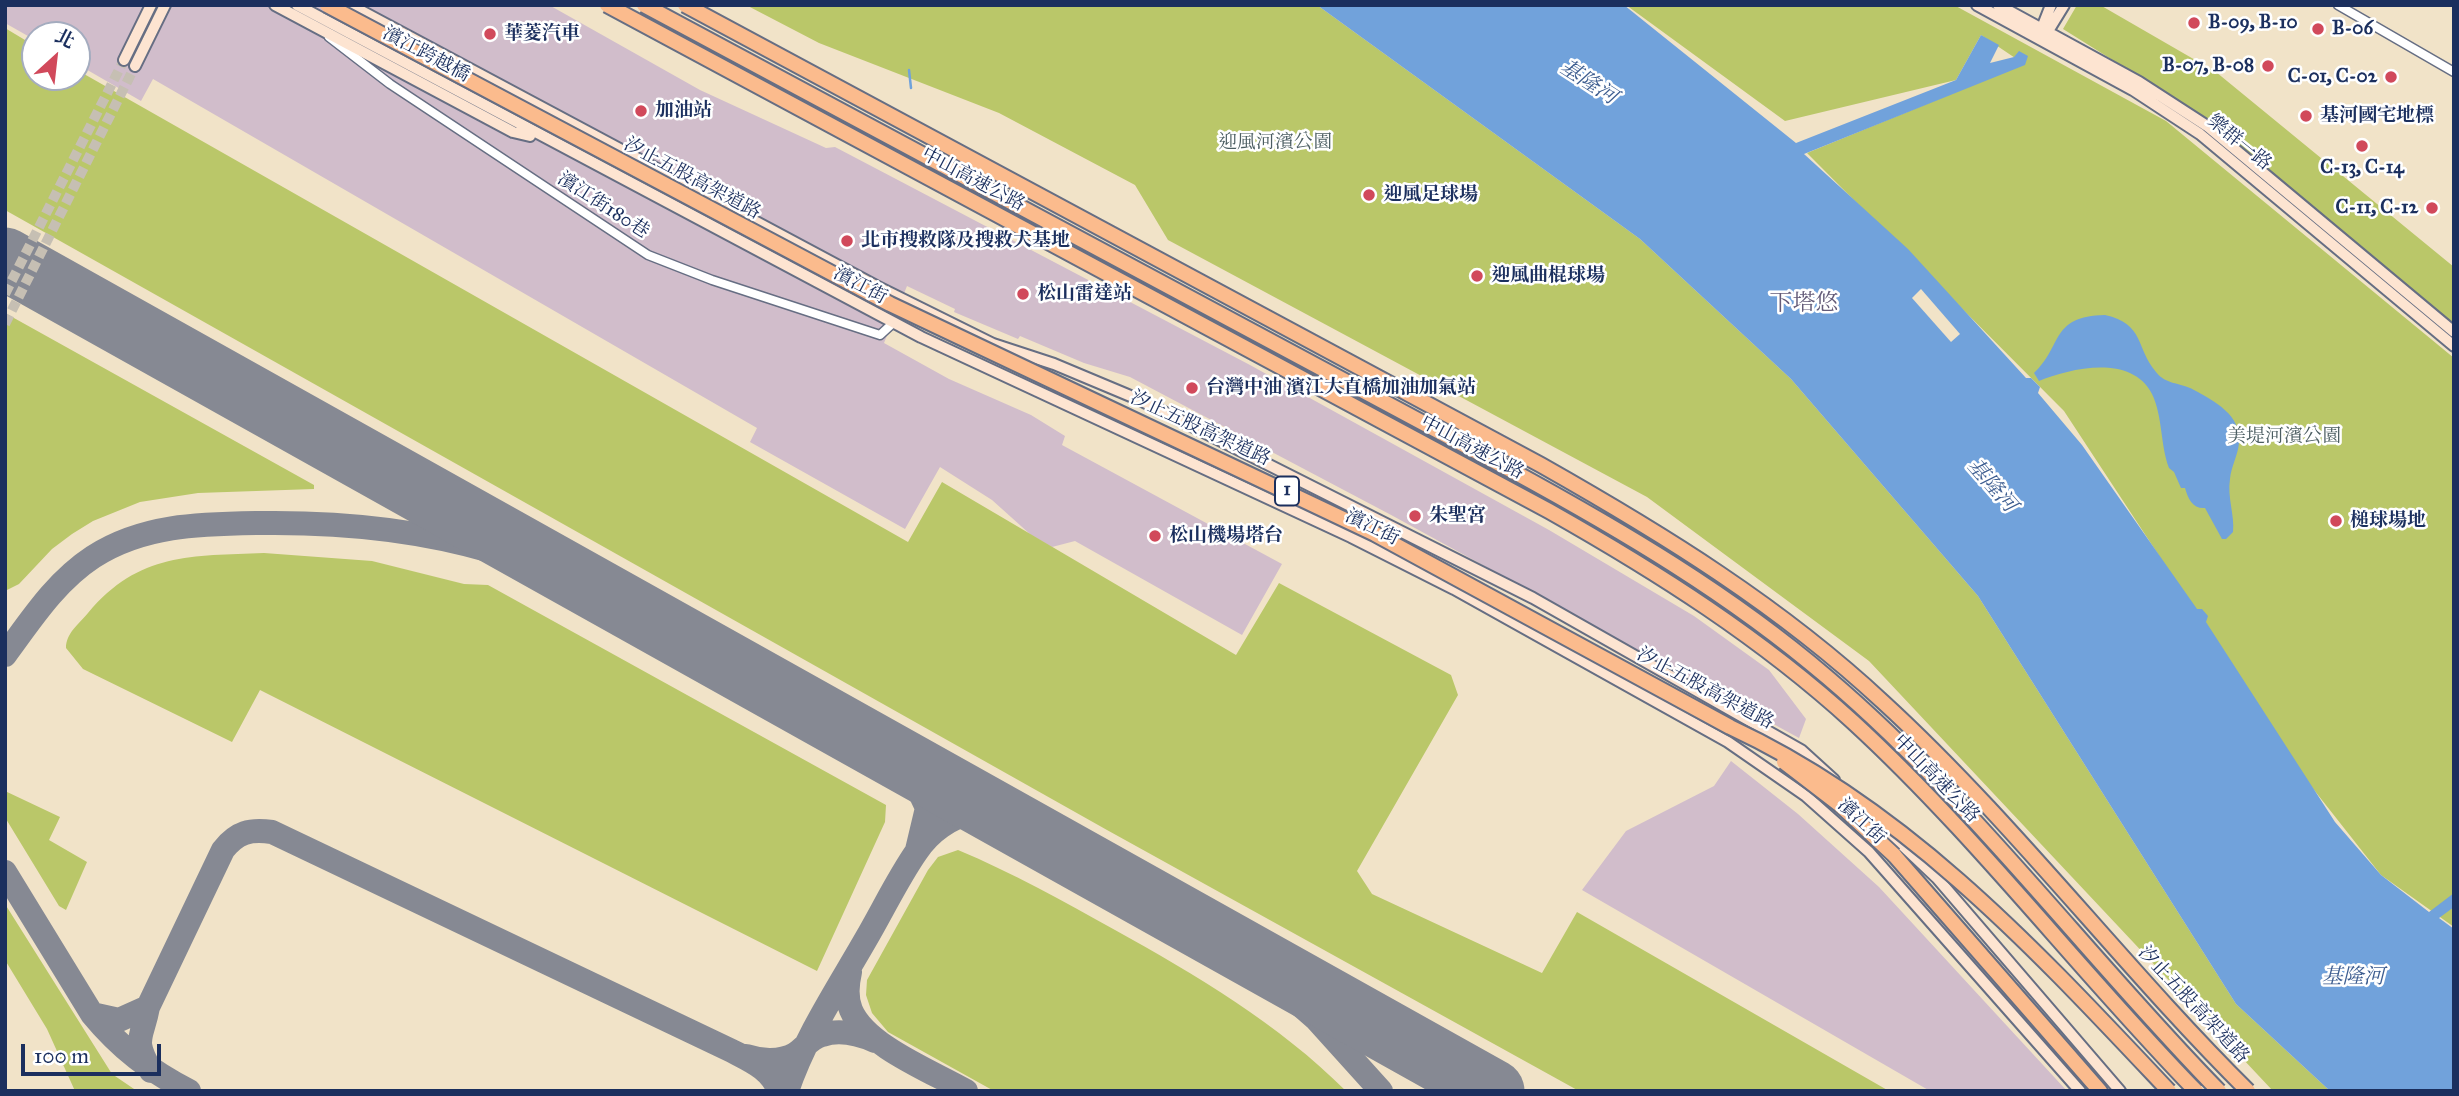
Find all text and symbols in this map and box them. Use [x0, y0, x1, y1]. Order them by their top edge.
place label: B-09, B-10 [2208, 12, 2297, 34]
marker: B-09, B-10 [2186, 15, 2202, 31]
place label: B-06 [2332, 18, 2373, 40]
north arrow [21, 21, 91, 91]
marker: B-06 [2310, 21, 2326, 37]
street label: 濱江跨越橋 [379, 23, 473, 87]
place label: 華菱汽車 [504, 23, 580, 45]
text: 北 [51, 24, 79, 53]
marker: 華菱汽車 [482, 26, 498, 42]
water label: 基隆河 [1555, 55, 1621, 111]
place label: B-07, B-08 [2162, 55, 2254, 77]
marker: B-07, B-08 [2260, 58, 2276, 74]
place label: C-01, C-02 [2288, 66, 2377, 88]
marker: C-01, C-02 [2383, 69, 2399, 85]
place label: 加油站 [655, 100, 712, 122]
marker: 加油站 [633, 103, 649, 119]
place label: 基河國宅地標 [2320, 105, 2434, 127]
marker: 基河國宅地標 [2298, 108, 2314, 124]
street label: 樂群一路 [2202, 110, 2276, 176]
park label: 迎風河濱公園 [1218, 132, 1332, 154]
street label: 汐止五股高架道路 [620, 133, 764, 225]
marker: C-13, C-14 [2354, 138, 2370, 154]
street label: 中山高速公路 [917, 143, 1029, 217]
place label: C-13, C-14 [2320, 157, 2404, 179]
street label: 濱江街180巷 [553, 168, 653, 244]
place label: 迎風足球場 [1383, 184, 1478, 206]
marker: 迎風足球場 [1361, 187, 1377, 203]
place label: C-11, C-12 [2336, 197, 2418, 219]
marker: C-11, C-12 [2424, 200, 2440, 216]
place label: 北市搜救隊及搜救犬基地 [861, 230, 1070, 252]
marker: 北市搜救隊及搜救犬基地 [839, 233, 855, 249]
street label: 濱江街 [829, 263, 891, 309]
place label: 迎風曲棍球場 [1491, 265, 1605, 287]
marker: 迎風曲棍球場 [1469, 268, 1485, 284]
place label: 松山雷達站 [1037, 283, 1132, 305]
marker: 松山雷達站 [1015, 286, 1031, 302]
district label: 下塔悠 [1770, 290, 1838, 318]
place label: 台灣中油 濱江大直橋加油加氣站 [1206, 377, 1476, 399]
marker: 台灣中油 濱江大直橋加油加氣站 [1184, 380, 1200, 396]
street label: 汐止五股高架道路 [1126, 387, 1274, 471]
street label: 中山高速公路 [1416, 411, 1528, 485]
park label: 美堤河濱公園 [2227, 426, 2341, 448]
water label: 基隆河 [1961, 454, 2021, 518]
road number: 1 [1275, 476, 1299, 505]
street label: 濱江街 [1341, 505, 1403, 551]
place label: 朱聖宮 [1429, 505, 1486, 527]
marker: 朱聖宮 [1407, 508, 1423, 524]
place label: 槌球場地 [2350, 510, 2426, 532]
marker: 槌球場地 [2328, 513, 2344, 529]
place label: 松山機場塔台 [1169, 525, 1283, 547]
marker: 松山機場塔台 [1147, 528, 1163, 544]
street label: 汐止五股高架道路 [1633, 643, 1777, 735]
street label: 中山高速公路 [1888, 730, 1984, 828]
street label: 濱江街 [1832, 794, 1890, 850]
street label: 汐止五股高架道路 [2133, 942, 2253, 1068]
water label: 基隆河 [2322, 965, 2384, 991]
scale bar [24, 1030, 164, 1074]
text: 100 m [34, 1043, 89, 1069]

